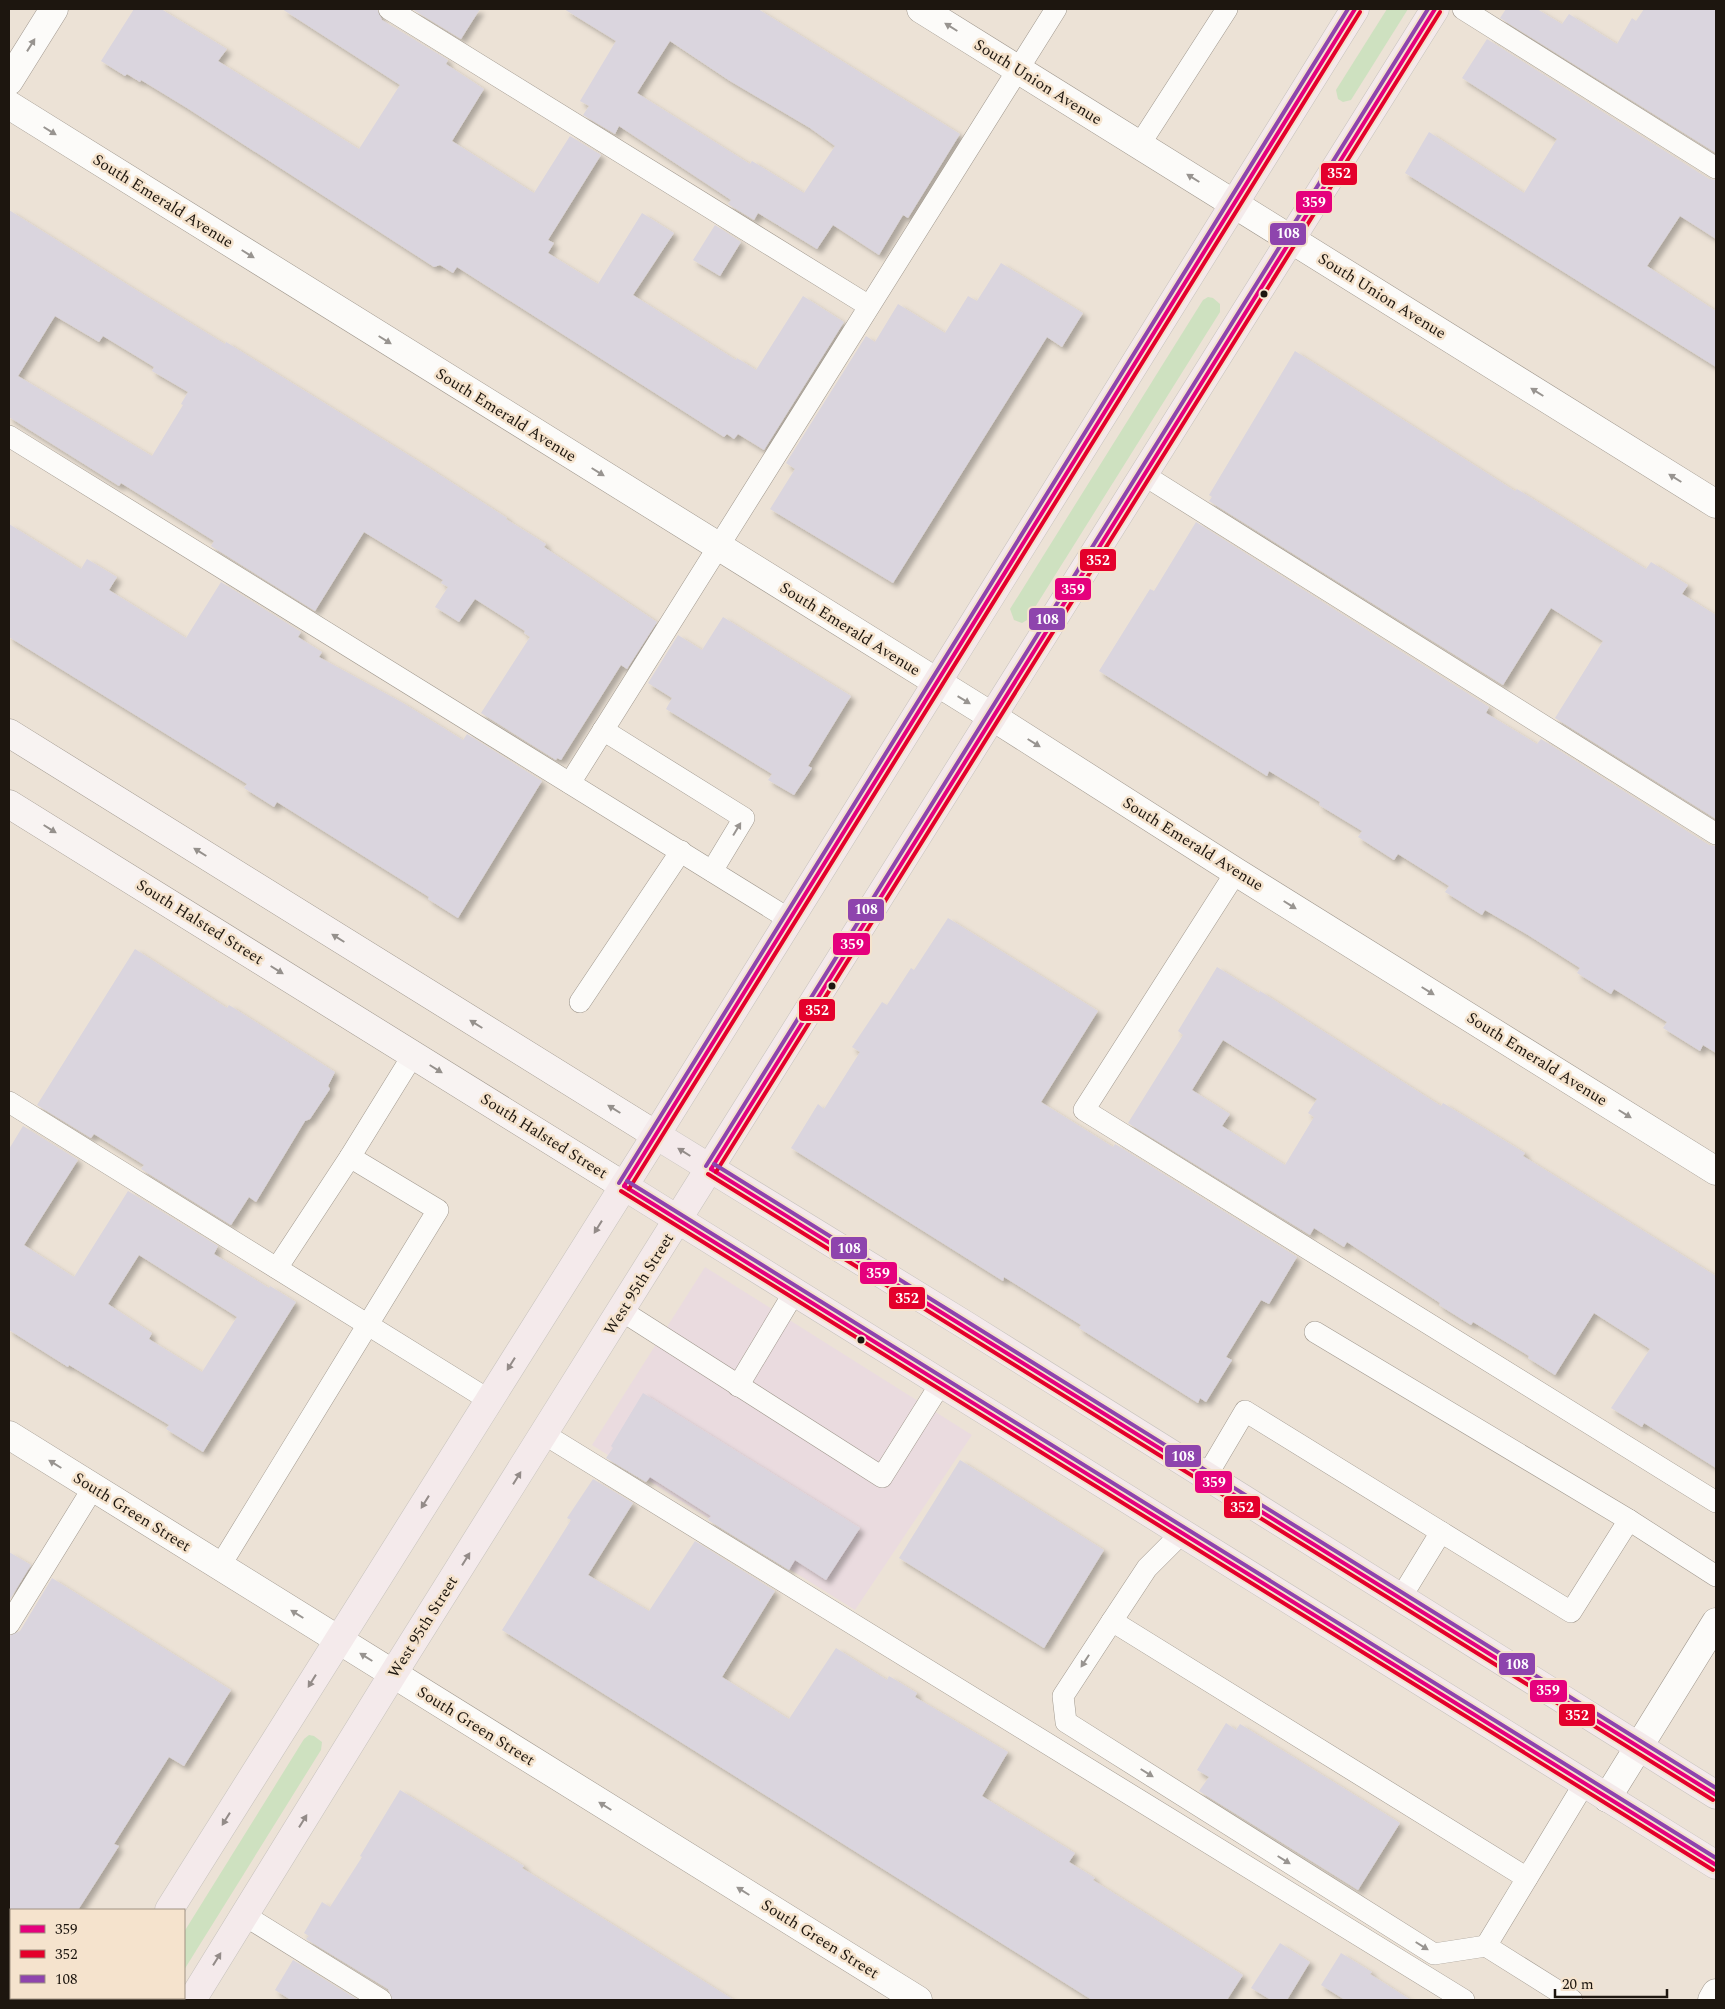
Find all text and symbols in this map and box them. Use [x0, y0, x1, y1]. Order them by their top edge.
one-way arrow [944, 23, 957, 32]
street label: South Union Avenue [969, 33, 1107, 131]
one-way arrow [27, 38, 36, 51]
one-way arrow [44, 127, 57, 136]
street label: South Emerald Avenue [88, 148, 238, 254]
line badge: 352 [1320, 162, 1358, 186]
text: 352 [1327, 163, 1351, 184]
one-way arrow [1186, 173, 1199, 182]
line badge: 359 [1295, 190, 1333, 214]
text: 359 [1302, 192, 1326, 213]
line badge: 108 [1269, 222, 1307, 246]
text: 108 [1276, 223, 1300, 244]
street label: South Union Avenue [1313, 247, 1451, 345]
one-way arrow [241, 249, 254, 259]
unlabelled marker [1259, 289, 1269, 299]
one-way arrow [379, 335, 392, 345]
street label: South Emerald Avenue [431, 362, 581, 468]
one-way arrow [1530, 387, 1544, 396]
one-way arrow [591, 467, 604, 477]
one-way arrow [1668, 473, 1681, 482]
line badge: 352 [1079, 548, 1117, 572]
text: 352 [1086, 550, 1110, 571]
street label: South Emerald Avenue [775, 576, 925, 682]
line badge: 359 [1054, 577, 1092, 601]
text: 359 [1061, 579, 1085, 600]
line badge: 108 [1028, 607, 1066, 631]
text: 108 [1035, 609, 1059, 630]
one-way arrow [958, 695, 971, 704]
one-way arrow [1028, 739, 1041, 748]
street label: South Emerald Avenue [1118, 791, 1268, 897]
one-way arrow [733, 823, 742, 836]
one-way arrow [44, 825, 57, 834]
one-way arrow [194, 848, 207, 857]
street label: South Halsted Street [132, 873, 269, 971]
line badge: 108 [847, 898, 885, 922]
text: 108 [854, 899, 878, 920]
one-way arrow [1283, 901, 1296, 910]
line badge: 359 [832, 932, 871, 956]
one-way arrow [332, 933, 345, 943]
text: 359 [840, 934, 864, 955]
one-way arrow [271, 966, 284, 975]
unlabelled marker [827, 981, 837, 991]
one-way arrow [1421, 986, 1434, 996]
line badge: 352 [798, 998, 836, 1022]
text: 352 [805, 1000, 829, 1021]
street label: South Emerald Avenue [1462, 1006, 1612, 1112]
one-way arrow [470, 1019, 483, 1028]
one-way arrow [430, 1065, 443, 1074]
street label: South Halsted Street [476, 1087, 613, 1185]
one-way arrow [608, 1105, 621, 1114]
one-way arrow [1619, 1109, 1632, 1119]
one-way arrow [677, 1147, 690, 1156]
one-way arrow [593, 1220, 602, 1233]
street label: West 95th Street [598, 1228, 680, 1340]
line badge: 108 [830, 1236, 868, 1260]
text: 108 [837, 1238, 861, 1259]
line badge: 359 [859, 1261, 898, 1285]
text: 359 [866, 1263, 890, 1284]
line badge: 352 [888, 1286, 926, 1310]
text: 352 [895, 1288, 919, 1309]
unlabelled marker [856, 1335, 866, 1345]
one-way arrow [507, 1358, 516, 1371]
line badge: 108 [1164, 1444, 1202, 1468]
text: 108 [1171, 1446, 1195, 1467]
one-way arrow [48, 1459, 62, 1468]
street label: South Green Street [68, 1466, 196, 1558]
line badge: 359 [1194, 1470, 1233, 1494]
one-way arrow [512, 1471, 522, 1485]
text: 359 [1202, 1472, 1226, 1493]
one-way arrow [420, 1495, 429, 1508]
line badge: 352 [1223, 1495, 1261, 1519]
text: 352 [1230, 1497, 1254, 1518]
one-way arrow [461, 1552, 471, 1565]
street label: West 95th Street [382, 1571, 464, 1683]
one-way arrow [290, 1609, 304, 1619]
one-way arrow [359, 1652, 372, 1662]
line badge: 108 [1498, 1652, 1536, 1676]
text: 108 [1505, 1654, 1529, 1675]
one-way arrow [1080, 1655, 1090, 1668]
one-way arrow [308, 1675, 317, 1688]
line badge: 359 [1529, 1679, 1568, 1703]
street label: South Green Street [412, 1680, 540, 1772]
text: 359 [1536, 1680, 1560, 1701]
line badge: 352 [1558, 1703, 1596, 1727]
text: 352 [1565, 1705, 1589, 1726]
one-way arrow [1140, 1768, 1153, 1778]
one-way arrow [599, 1801, 612, 1810]
one-way arrow [222, 1812, 231, 1826]
one-way arrow [298, 1814, 307, 1827]
one-way arrow [1278, 1855, 1291, 1864]
one-way arrow [737, 1887, 750, 1896]
street label: South Green Street [756, 1893, 884, 1985]
legend [10, 1909, 185, 1999]
text: 359 [55, 1918, 78, 1941]
one-way arrow [1415, 1942, 1428, 1951]
text: 352 [55, 1943, 78, 1966]
one-way arrow [213, 1952, 222, 1965]
scale bar [1555, 1966, 1668, 1998]
text: 108 [55, 1968, 78, 1991]
text: 20 m [1562, 1973, 1594, 1996]

